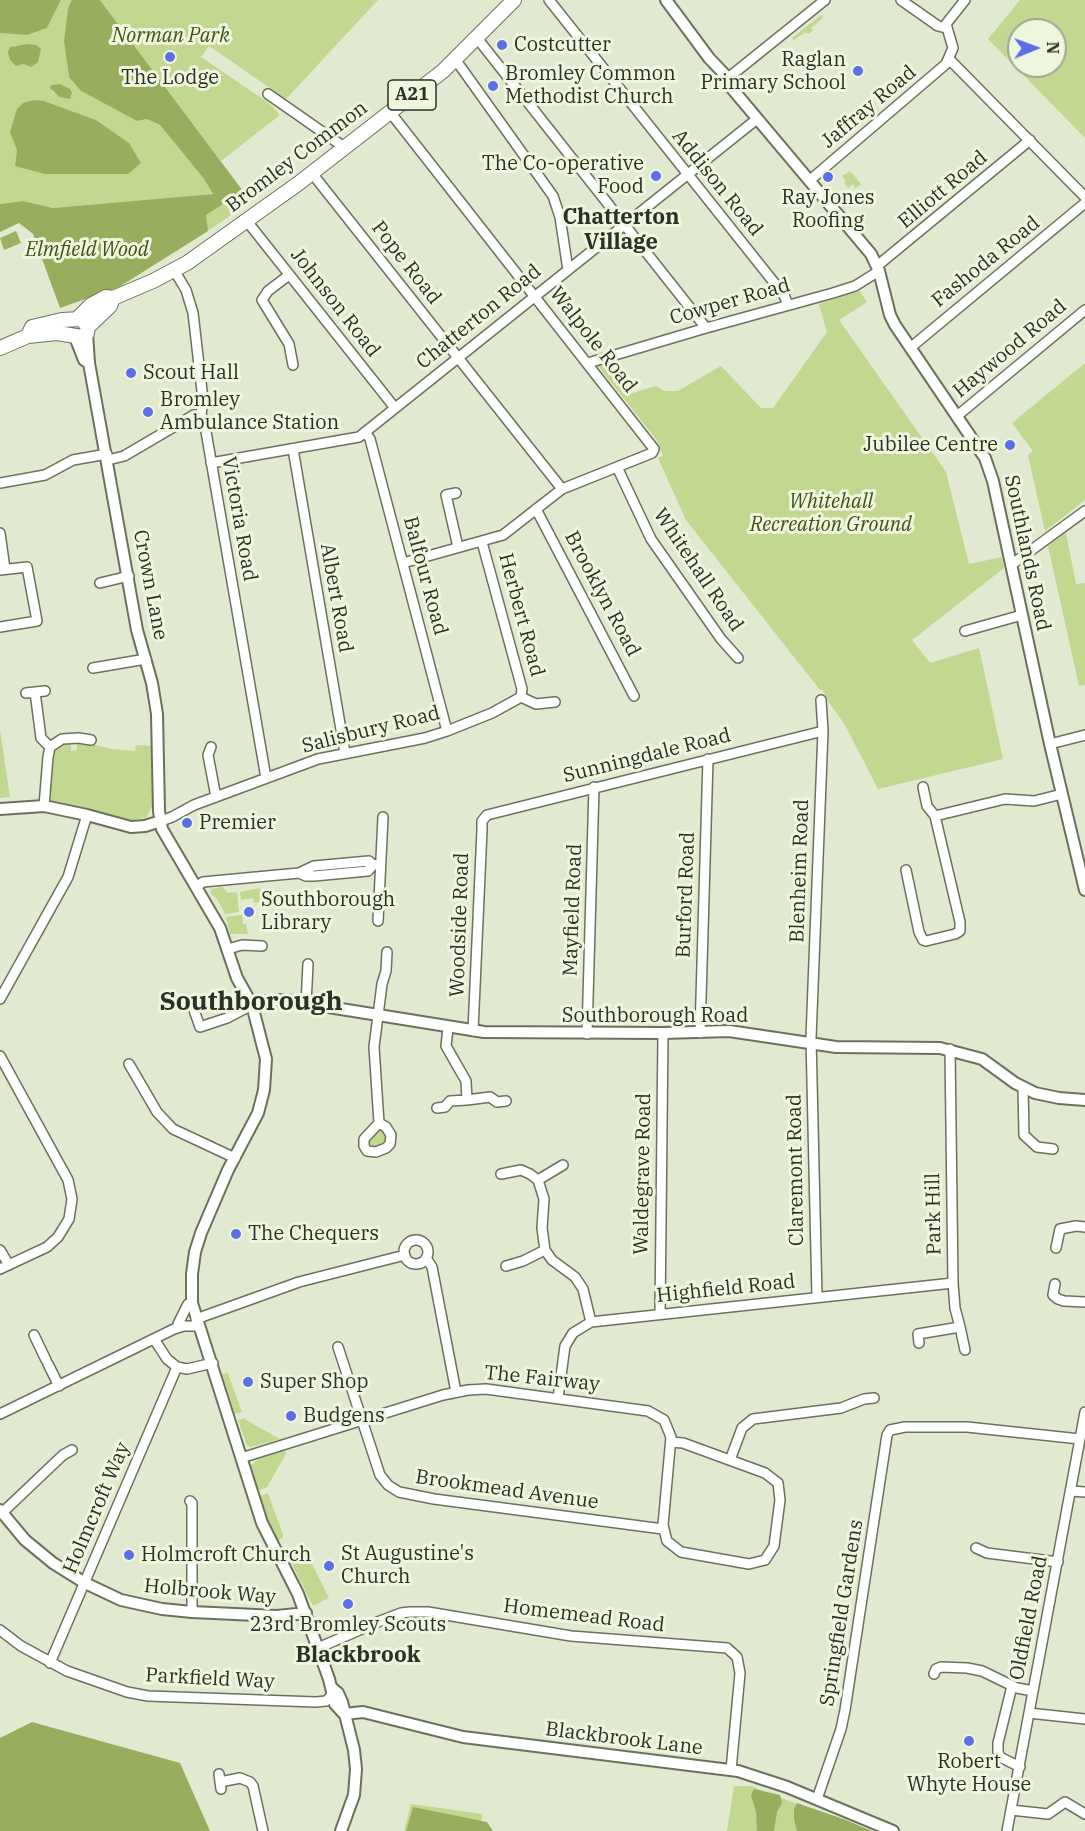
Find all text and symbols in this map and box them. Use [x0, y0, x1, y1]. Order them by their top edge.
north arrow [1007, 18, 1067, 78]
park label: Norman Park [112, 24, 230, 48]
place label: Costcutter [514, 33, 611, 57]
marker: Costcutter [495, 38, 509, 52]
text: N [1043, 41, 1063, 54]
place label: Raglan Primary School [700, 48, 846, 95]
marker: The Lodge [163, 50, 177, 64]
street label: Jaffray Road [817, 60, 921, 154]
place label: Bromley Common Methodist Church [505, 62, 676, 109]
marker: Raglan Primary School [851, 64, 865, 78]
place label: The Lodge [121, 66, 219, 90]
marker: Bromley Common Methodist Church [486, 79, 500, 93]
road number: A21 [388, 80, 436, 110]
street label: Bromley Common [222, 96, 372, 218]
street label: Addison Road [667, 125, 767, 241]
street label: Elliott Road [894, 146, 992, 234]
place label: The Co-operative Food [482, 152, 644, 199]
marker: The Co-operative Food [649, 169, 663, 183]
marker: Ray Jones Roofing [821, 170, 835, 184]
place label: Ray Jones Roofing [782, 186, 874, 233]
district label: Chatterton Village [562, 205, 680, 256]
street label: Fashoda Road [927, 211, 1045, 313]
street label: Pope Road [366, 217, 446, 309]
park label: Elmfield Wood [25, 238, 149, 262]
street label: Johnson Road [285, 244, 385, 362]
street label: Chatterton Road [412, 259, 546, 375]
street label: Cowper Road [667, 273, 793, 331]
street label: Walpole Road [544, 282, 642, 398]
street label: Haywood Road [949, 295, 1071, 403]
place label: Scout Hall [143, 361, 239, 385]
marker: Scout Hall [124, 366, 138, 380]
place label: Bromley Ambulance Station [160, 388, 339, 435]
marker: Bromley Ambulance Station [141, 405, 155, 419]
place label: Jubilee Centre [863, 433, 998, 457]
marker: Jubilee Centre [1003, 438, 1017, 452]
street label: Victoria Road [216, 455, 262, 583]
street label: Southlands Road [999, 473, 1055, 633]
park label: Whitehall Recreation Ground [750, 490, 912, 537]
street label: Whitehall Road [648, 504, 748, 636]
street label: Balfour Road [398, 514, 452, 638]
street label: Brooklyn Road [559, 527, 645, 661]
street label: Crown Lane [128, 528, 172, 642]
street label: Albert Road [315, 541, 357, 655]
street label: Herbert Road [493, 551, 549, 679]
street label: Salisbury Road [299, 701, 443, 759]
street label: Sunningdale Road [561, 724, 733, 788]
street label: Blenheim Road [785, 799, 815, 943]
place label: Premier [199, 811, 276, 835]
marker: Premier [180, 816, 194, 830]
street label: Burford Road [672, 832, 700, 958]
street label: Mayfield Road [559, 843, 587, 977]
street label: Woodside Road [445, 852, 475, 998]
place label: Southborough Library [261, 888, 395, 935]
marker: Southborough Library [242, 905, 256, 919]
district label: Southborough [159, 986, 343, 1018]
street label: Southborough Road [562, 1004, 748, 1028]
street label: Waldegrave Road [630, 1093, 656, 1255]
street label: Claremont Road [783, 1094, 809, 1246]
street label: Park Hill [921, 1173, 947, 1255]
place label: The Chequers [248, 1222, 379, 1246]
marker: The Chequers [229, 1227, 243, 1241]
street label: Highfield Road [655, 1270, 797, 1308]
street label: The Fairway [483, 1361, 601, 1397]
place label: Super Shop [260, 1370, 369, 1394]
marker: Super Shop [241, 1375, 255, 1389]
place label: Budgens [303, 1404, 385, 1428]
marker: Budgens [284, 1409, 298, 1423]
street label: Holmcroft Way [59, 1439, 135, 1577]
street label: Brookmead Avenue [414, 1465, 600, 1515]
street label: Springfield Gardens [815, 1518, 869, 1708]
place label: St Augustine's Church [341, 1542, 474, 1589]
place label: Holmcroft Church [141, 1543, 311, 1567]
marker: Holmcroft Church [122, 1548, 136, 1562]
street label: Oldfield Road [1005, 1554, 1053, 1682]
marker: St Augustine's Church [322, 1559, 336, 1573]
street label: Holbrook Way [143, 1574, 277, 1610]
street label: Homemead Road [502, 1594, 666, 1638]
marker: 23rd Bromley Scouts [341, 1597, 355, 1611]
place label: 23rd Bromley Scouts [250, 1613, 446, 1637]
district label: Blackbrook [296, 1643, 420, 1669]
street label: Parkfield Way [145, 1664, 275, 1694]
street label: Blackbrook Lane [544, 1717, 704, 1761]
marker: Robert Whyte House [962, 1734, 976, 1748]
place label: Robert Whyte House [907, 1750, 1031, 1797]

